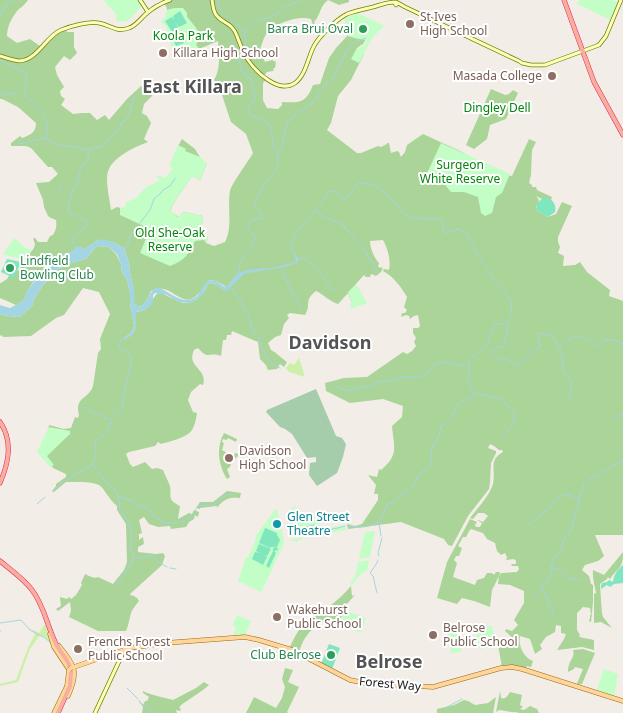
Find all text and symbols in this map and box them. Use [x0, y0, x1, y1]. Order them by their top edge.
place label: St Ives High School [420, 8, 487, 39]
marker: St Ives High School [404, 18, 416, 30]
place label: Barra Brui Oval [267, 20, 353, 37]
marker: Barra Brui Oval [357, 23, 369, 35]
park label: Koola Park [153, 27, 214, 44]
place label: Killara High School [173, 44, 278, 61]
marker: Killara High School [157, 47, 169, 59]
place label: Masada College [453, 67, 542, 84]
marker: Masada College [546, 70, 558, 82]
district label: East Killara [142, 74, 242, 98]
park label: Dingley Dell [463, 99, 531, 116]
park label: Surgeon White Reserve [420, 156, 500, 187]
park label: Old She-Oak Reserve [135, 224, 206, 255]
place label: Lindfield Bowling Club [20, 252, 94, 283]
marker: Lindfield Bowling Club [4, 262, 16, 274]
district label: Davidson [289, 330, 371, 354]
place label: Davidson High School [239, 442, 306, 473]
marker: Davidson High School [223, 452, 235, 464]
place label: Glen Street Theatre [287, 508, 350, 539]
marker: Glen Street Theatre [271, 518, 283, 530]
place label: Wakehurst Public School [287, 601, 362, 632]
marker: Wakehurst Public School [271, 611, 283, 623]
place label: Belrose Public School [443, 619, 518, 650]
marker: Belrose Public School [427, 629, 439, 641]
place label: Frenchs Forest Public School [88, 633, 171, 664]
marker: Frenchs Forest Public School [72, 643, 84, 655]
place label: Club Belrose [250, 646, 321, 663]
marker: Club Belrose [325, 649, 337, 661]
district label: Belrose [356, 649, 422, 673]
street label: Forest Way [358, 672, 423, 695]

